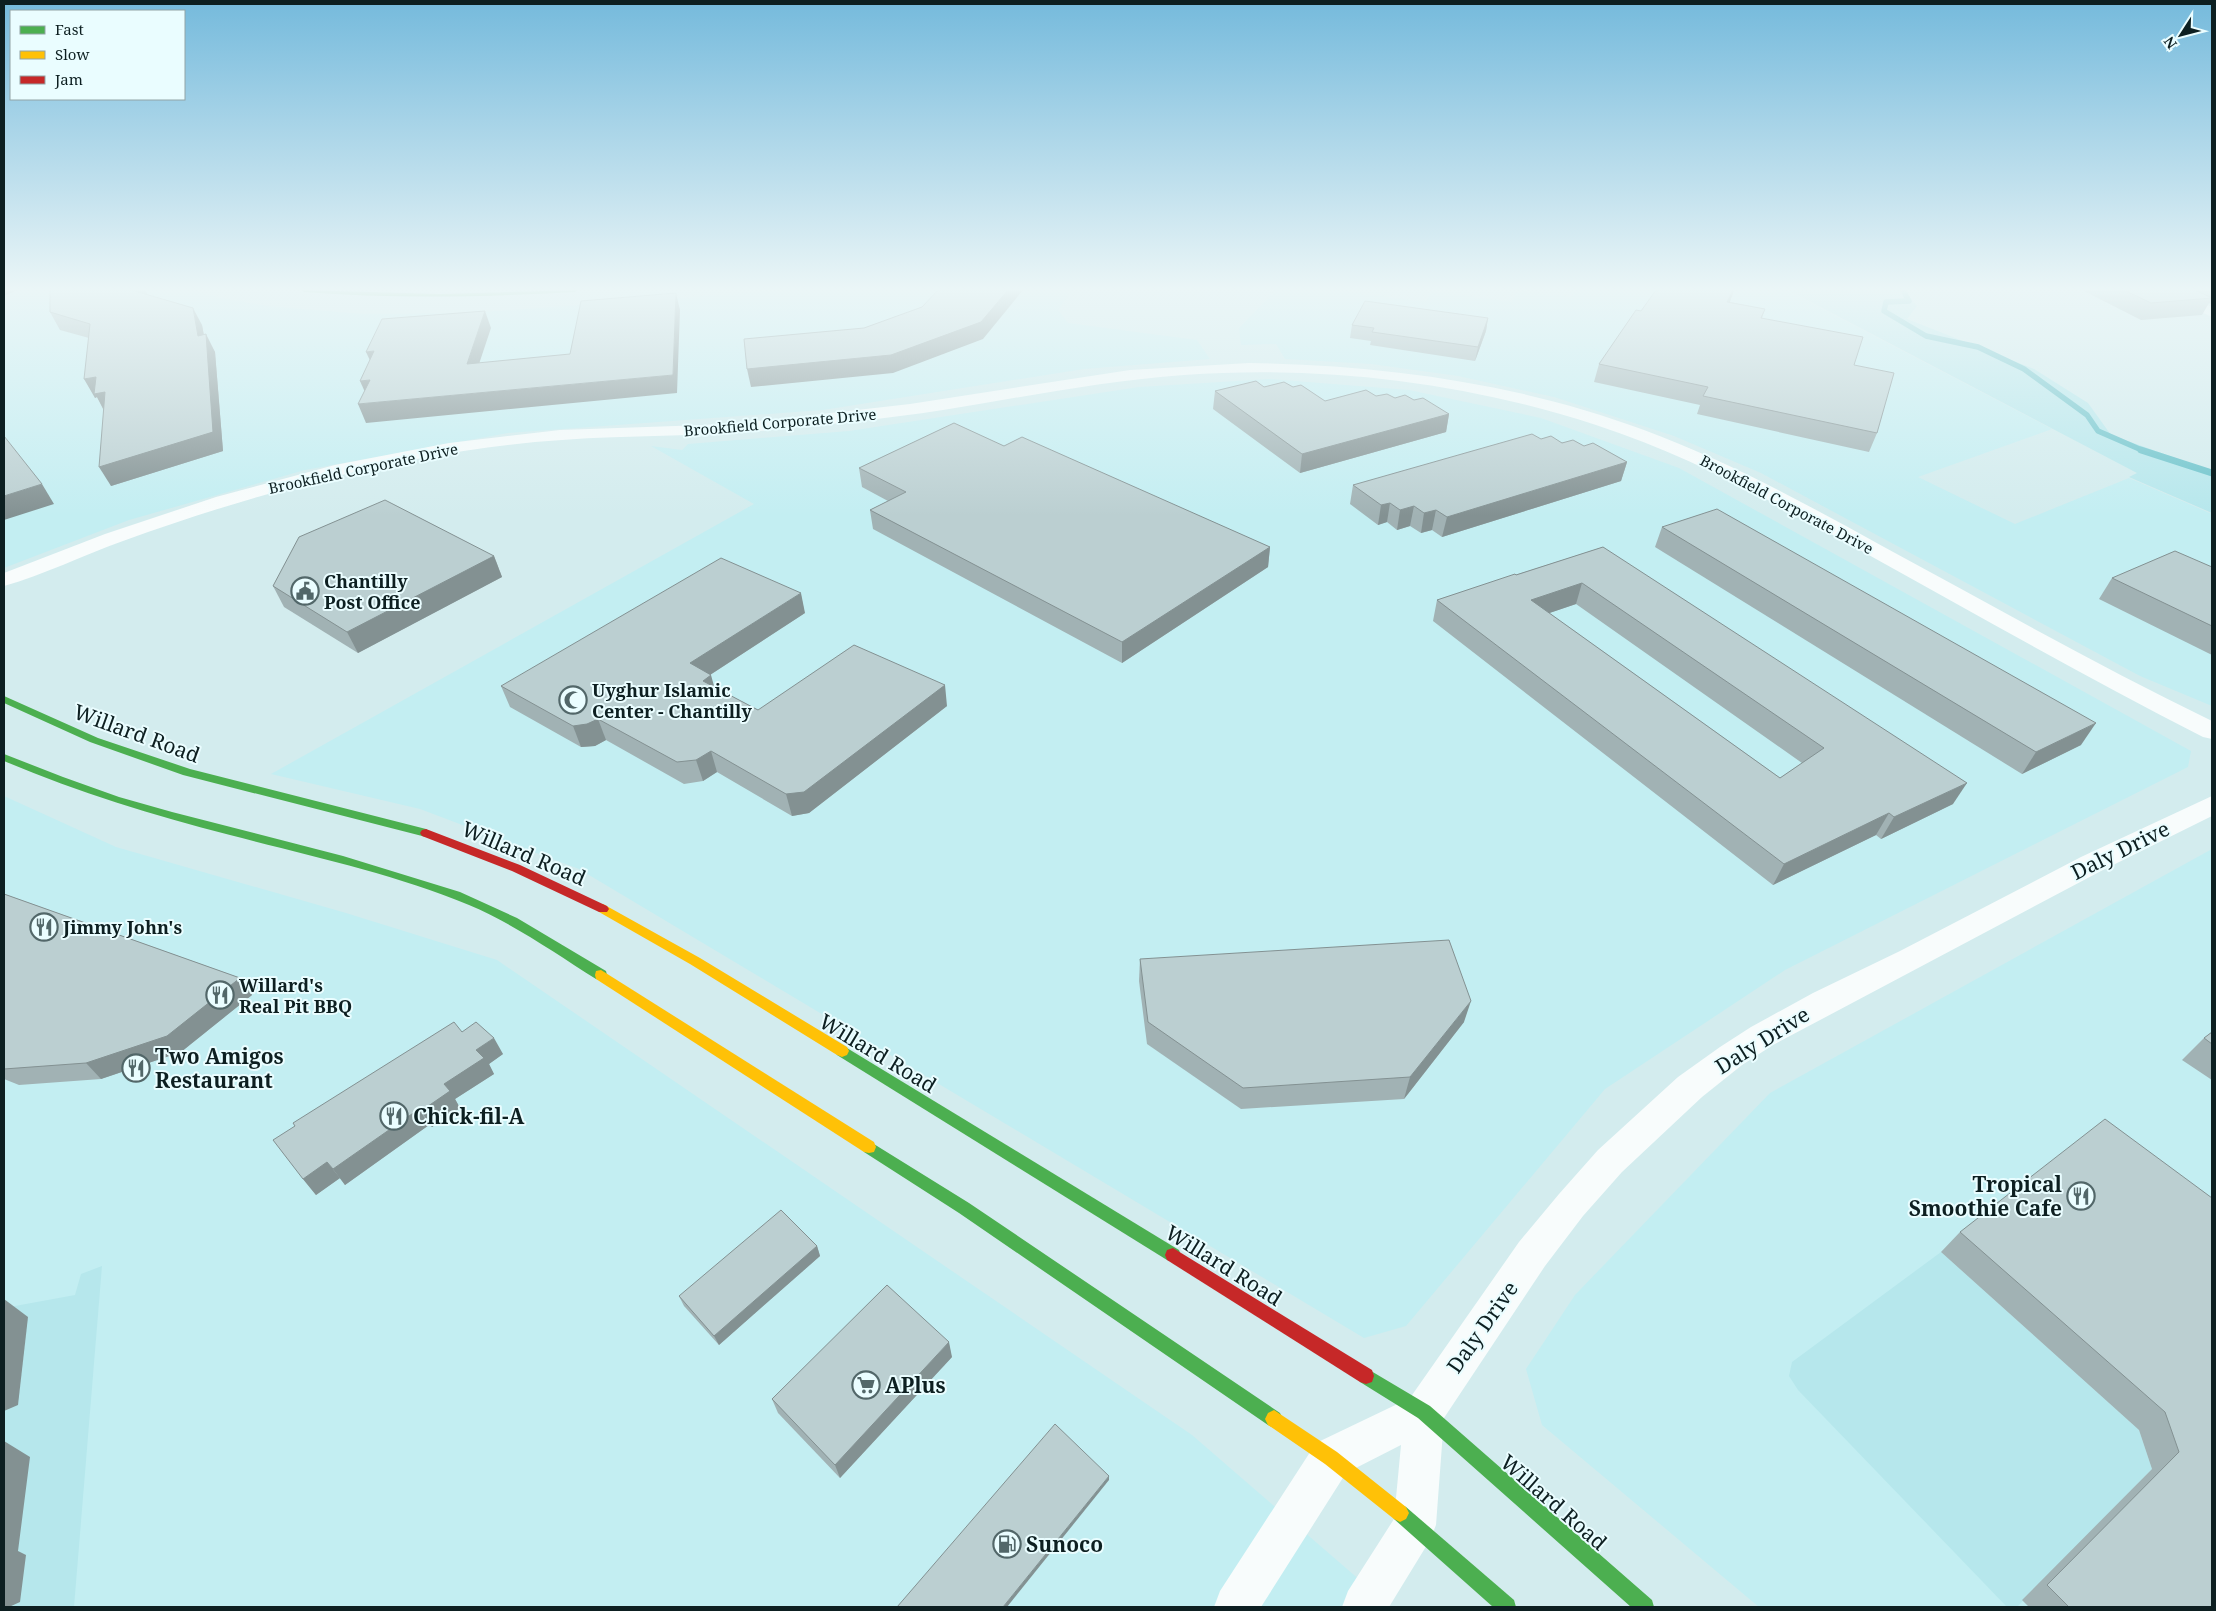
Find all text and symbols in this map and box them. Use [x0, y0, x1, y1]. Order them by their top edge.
legend [10, 10, 185, 100]
north arrow [2156, 10, 2206, 60]
text: Fast [55, 19, 84, 39]
text: N [2159, 33, 2181, 53]
text: Slow [55, 44, 89, 64]
text: Jam [54, 69, 83, 89]
street label: Brookfield Corporate Drive [683, 404, 877, 440]
street label: Brookfield Corporate Drive [266, 438, 460, 498]
street label: Brookfield Corporate Drive [1697, 450, 1877, 558]
place label: Chantilly Post Office [324, 569, 420, 614]
public building icon: Chantilly Post Office [290, 576, 320, 606]
place label: Uyghur Islamic Center - Chantilly [592, 678, 752, 723]
mosque icon: Uyghur Islamic Center - Chantilly [558, 685, 588, 715]
street label: Willard Road [70, 697, 204, 769]
street label: Willard Road [458, 814, 591, 892]
street label: Daly Drive [2066, 814, 2174, 886]
restaurant icon: Jimmy John's [29, 912, 59, 942]
place label: Jimmy John's [62, 915, 182, 939]
place label: Willard's Real Pit BBQ [239, 973, 352, 1018]
restaurant icon: Willard's Real Pit BBQ [205, 980, 235, 1010]
street label: Daly Drive [1710, 1000, 1814, 1080]
street label: Willard Road [814, 1007, 942, 1099]
place label: Two Amigos Restaurant [155, 1042, 284, 1094]
restaurant icon: Two Amigos Restaurant [121, 1053, 151, 1083]
restaurant icon: Chick-fil-A [379, 1101, 409, 1131]
place label: Chick-fil-A [413, 1102, 524, 1130]
place label: Tropical Smoothie Cafe [1909, 1170, 2063, 1222]
restaurant icon: Tropical Smoothie Cafe [2066, 1181, 2096, 1211]
street label: Willard Road [1160, 1218, 1288, 1312]
street label: Daly Drive [1440, 1275, 1524, 1379]
supermarket icon: APlus [851, 1370, 881, 1400]
place label: APlus [885, 1371, 946, 1399]
street label: Willard Road [1495, 1448, 1613, 1556]
fuel station icon: Sunoco [992, 1529, 1022, 1559]
place label: Sunoco [1026, 1530, 1103, 1558]

